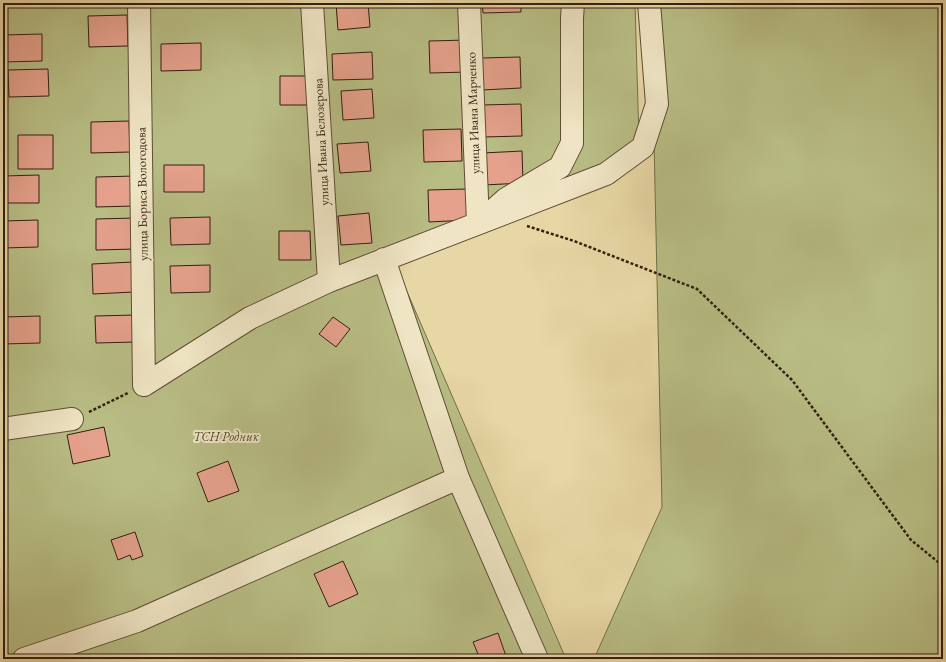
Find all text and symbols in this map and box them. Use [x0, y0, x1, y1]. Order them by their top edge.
street label: улица Ивана Марченко [462, 52, 484, 174]
street label: улица Ивана Белозерова [309, 77, 333, 206]
street label: улица Бориса Вологодова [132, 126, 152, 261]
park label: ТСН Родник [193, 428, 260, 445]

